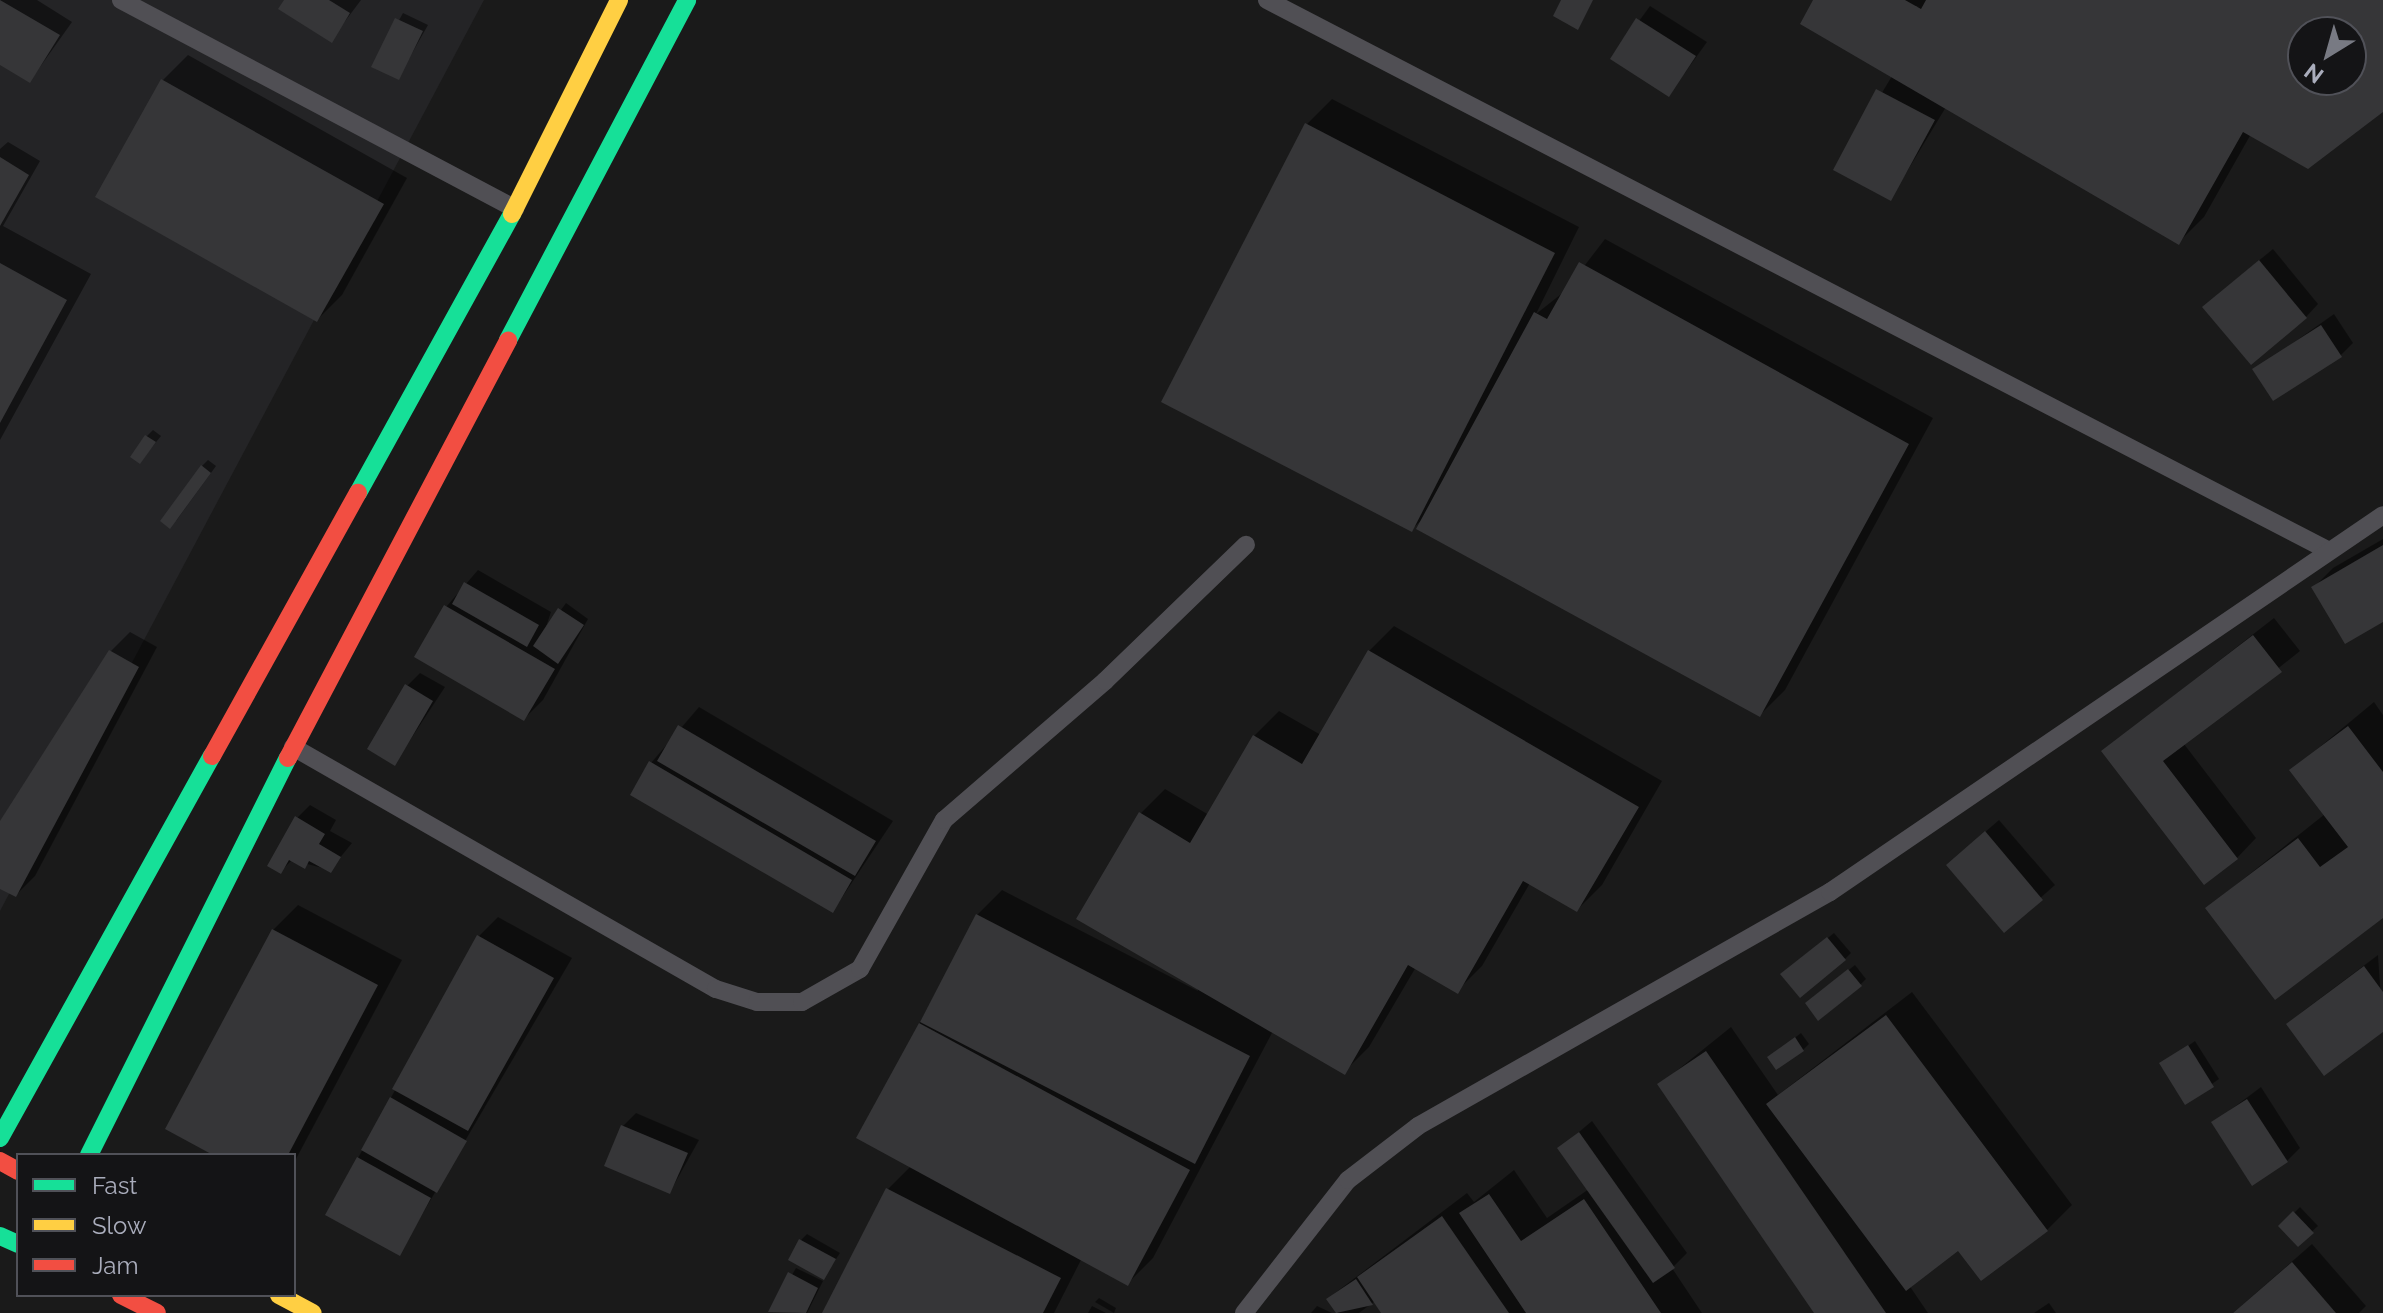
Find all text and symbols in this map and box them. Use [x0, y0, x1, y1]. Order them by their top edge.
north arrow [2287, 16, 2367, 96]
text: N [2299, 58, 2328, 89]
legend [16, 1153, 296, 1297]
text: Fast [92, 1171, 137, 1200]
text: Slow [92, 1211, 146, 1240]
text: Jam [92, 1251, 138, 1280]

